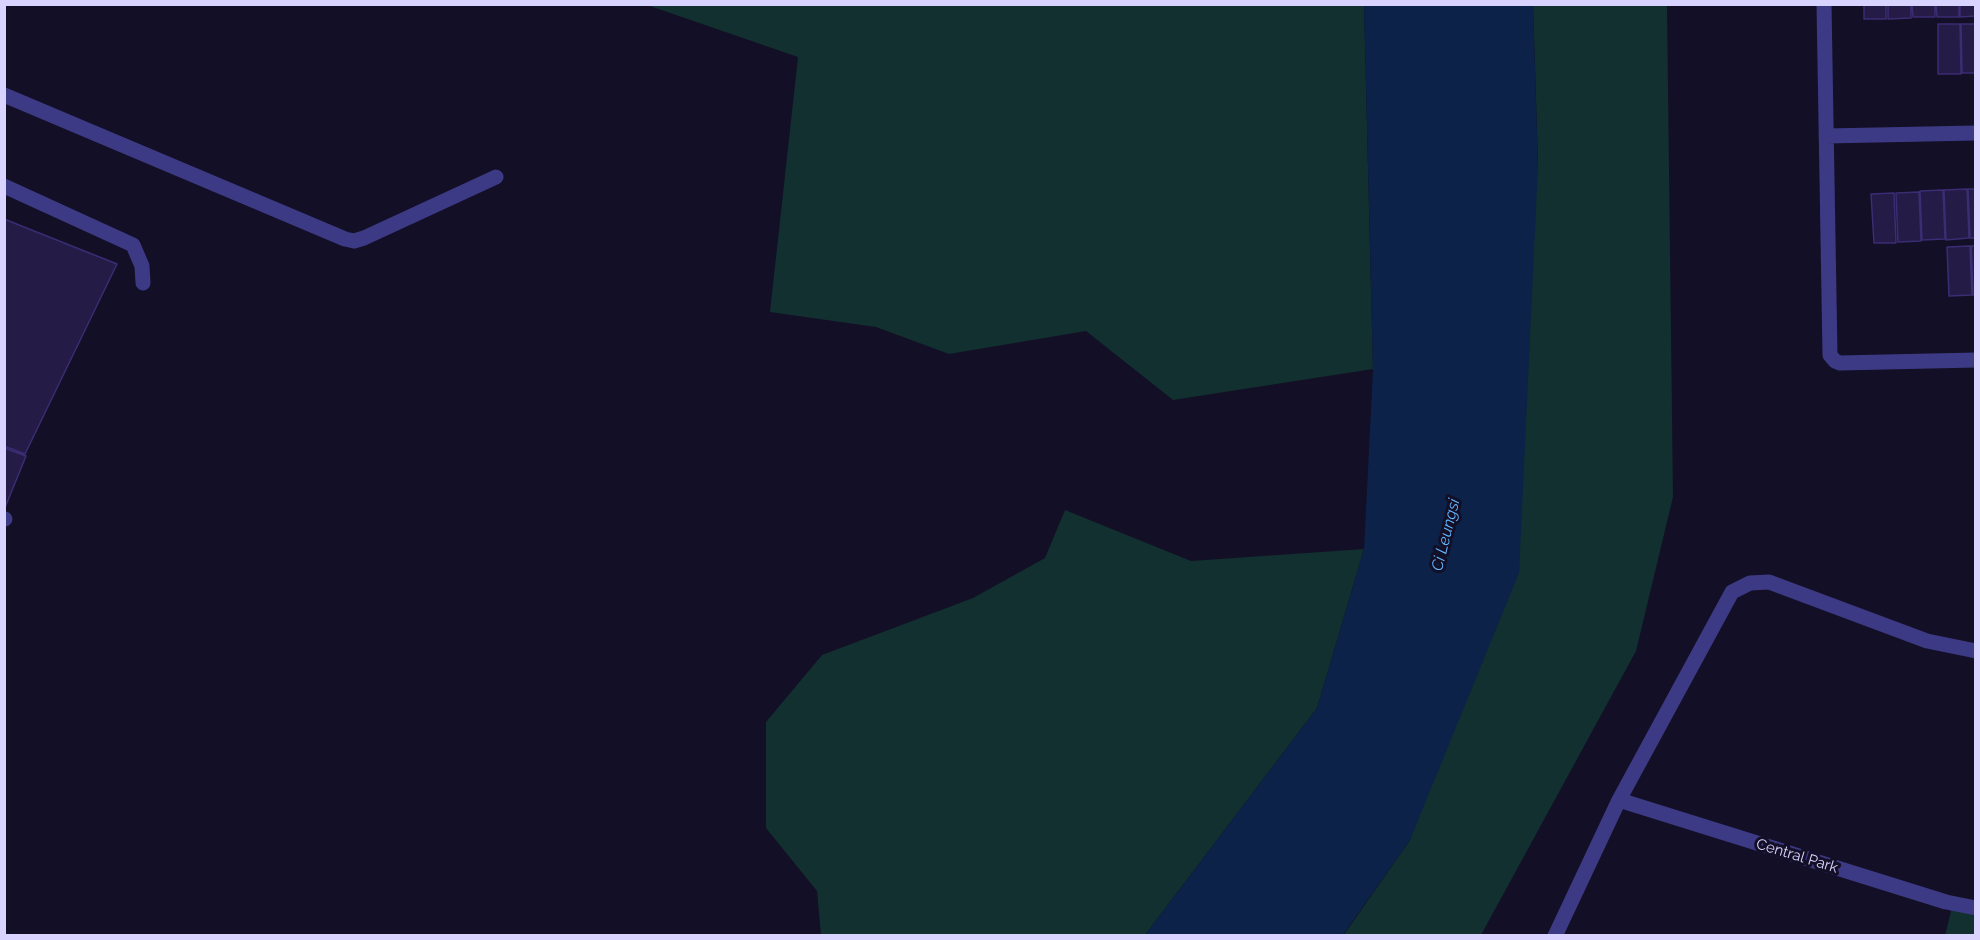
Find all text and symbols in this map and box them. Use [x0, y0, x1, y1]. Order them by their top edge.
water label: Ci Leungsi [1428, 497, 1464, 573]
street label: Central Park [1754, 835, 1840, 877]

